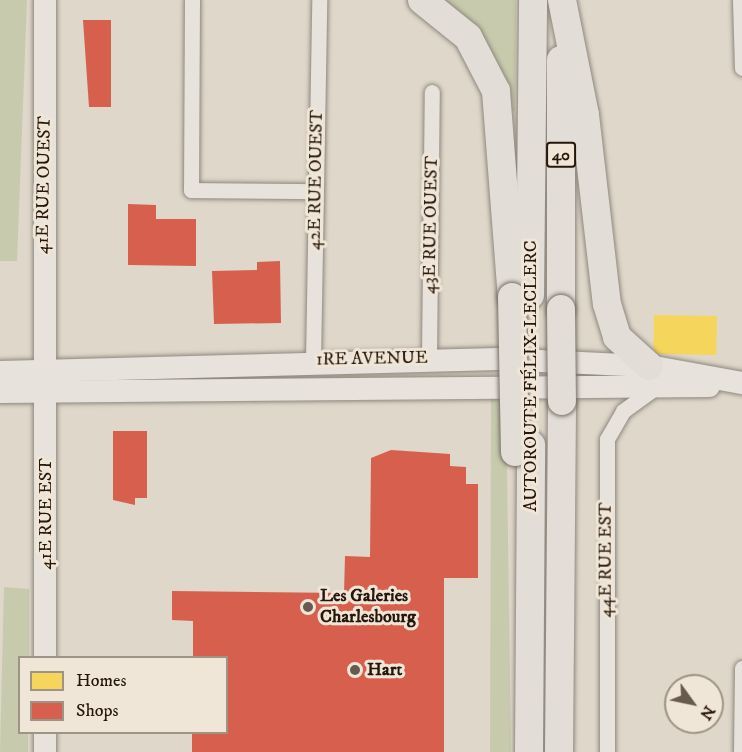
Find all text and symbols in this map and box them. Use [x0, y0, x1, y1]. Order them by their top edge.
street label: 42E RUE OUEST [304, 110, 328, 250]
street label: 41E RUE OUEST [32, 116, 56, 254]
road number: 40 [546, 142, 576, 168]
street label: 43E RUE OUEST [419, 156, 443, 294]
street label: AUTOROUTE FÉLIX-LECLERC [520, 240, 542, 512]
street label: 1RE AVENUE [316, 347, 428, 371]
street label: 41E RUE EST [35, 458, 57, 570]
street label: 44E RUE EST [595, 502, 617, 618]
place label: Les Galeries Charlesbourg [320, 586, 416, 628]
marker: Les Galeries Charlesbourg [301, 600, 315, 614]
legend [18, 656, 228, 734]
place label: Hart [367, 659, 402, 681]
marker: Hart [348, 663, 362, 677]
text: Homes [76, 670, 127, 692]
north arrow [664, 674, 724, 734]
text: Shops [76, 700, 119, 722]
text: N [695, 702, 719, 724]

